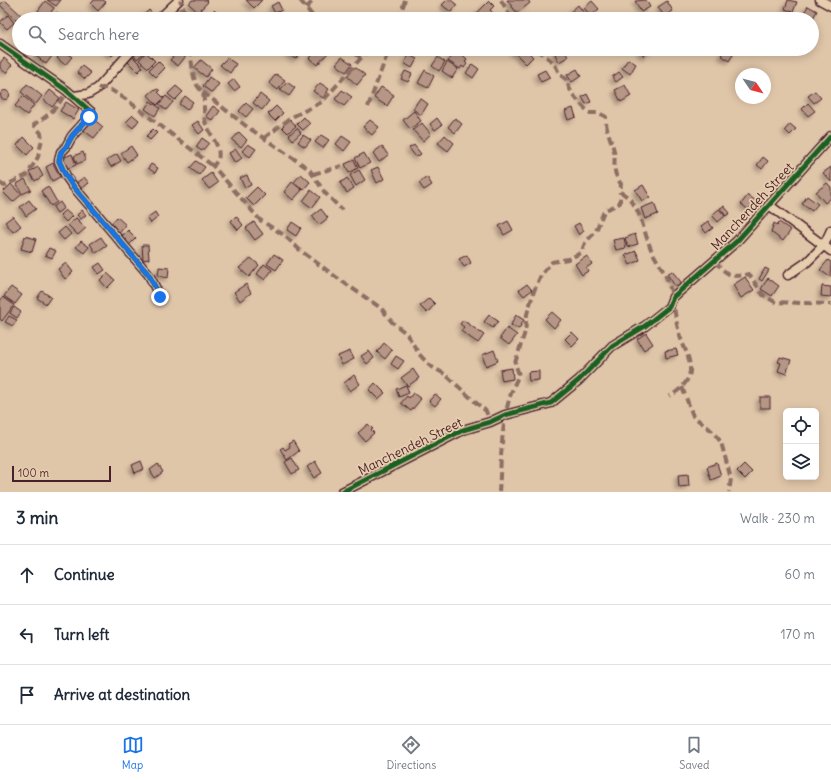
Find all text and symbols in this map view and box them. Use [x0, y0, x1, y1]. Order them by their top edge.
search box [12, 12, 819, 56]
icon: search [26, 23, 48, 45]
text: Search here [58, 25, 139, 44]
north arrow [735, 68, 771, 104]
route start [80, 108, 98, 126]
street label: Manchendeh Street [707, 158, 798, 254]
route end [151, 288, 169, 306]
map controls [783, 408, 819, 480]
button: locate [783, 408, 819, 444]
street label: Manchendeh Street [355, 414, 466, 479]
button: layers [783, 444, 819, 480]
scale bar [12, 464, 111, 483]
text: 100 m [18, 466, 49, 480]
text: 3 min [16, 507, 58, 529]
text: Walk · 230 m [740, 510, 815, 527]
icon: ahead [16, 564, 38, 586]
text: Continue [54, 565, 115, 584]
text: 60 m [784, 566, 815, 583]
icon: left [16, 624, 38, 646]
text: Turn left [54, 625, 109, 644]
text: 170 m [780, 626, 815, 643]
icon: arrive [16, 684, 38, 706]
text: Arrive at destination [54, 685, 190, 704]
tab: Map [122, 734, 144, 772]
tab: Directions [387, 734, 436, 772]
tab: Saved [679, 734, 709, 772]

